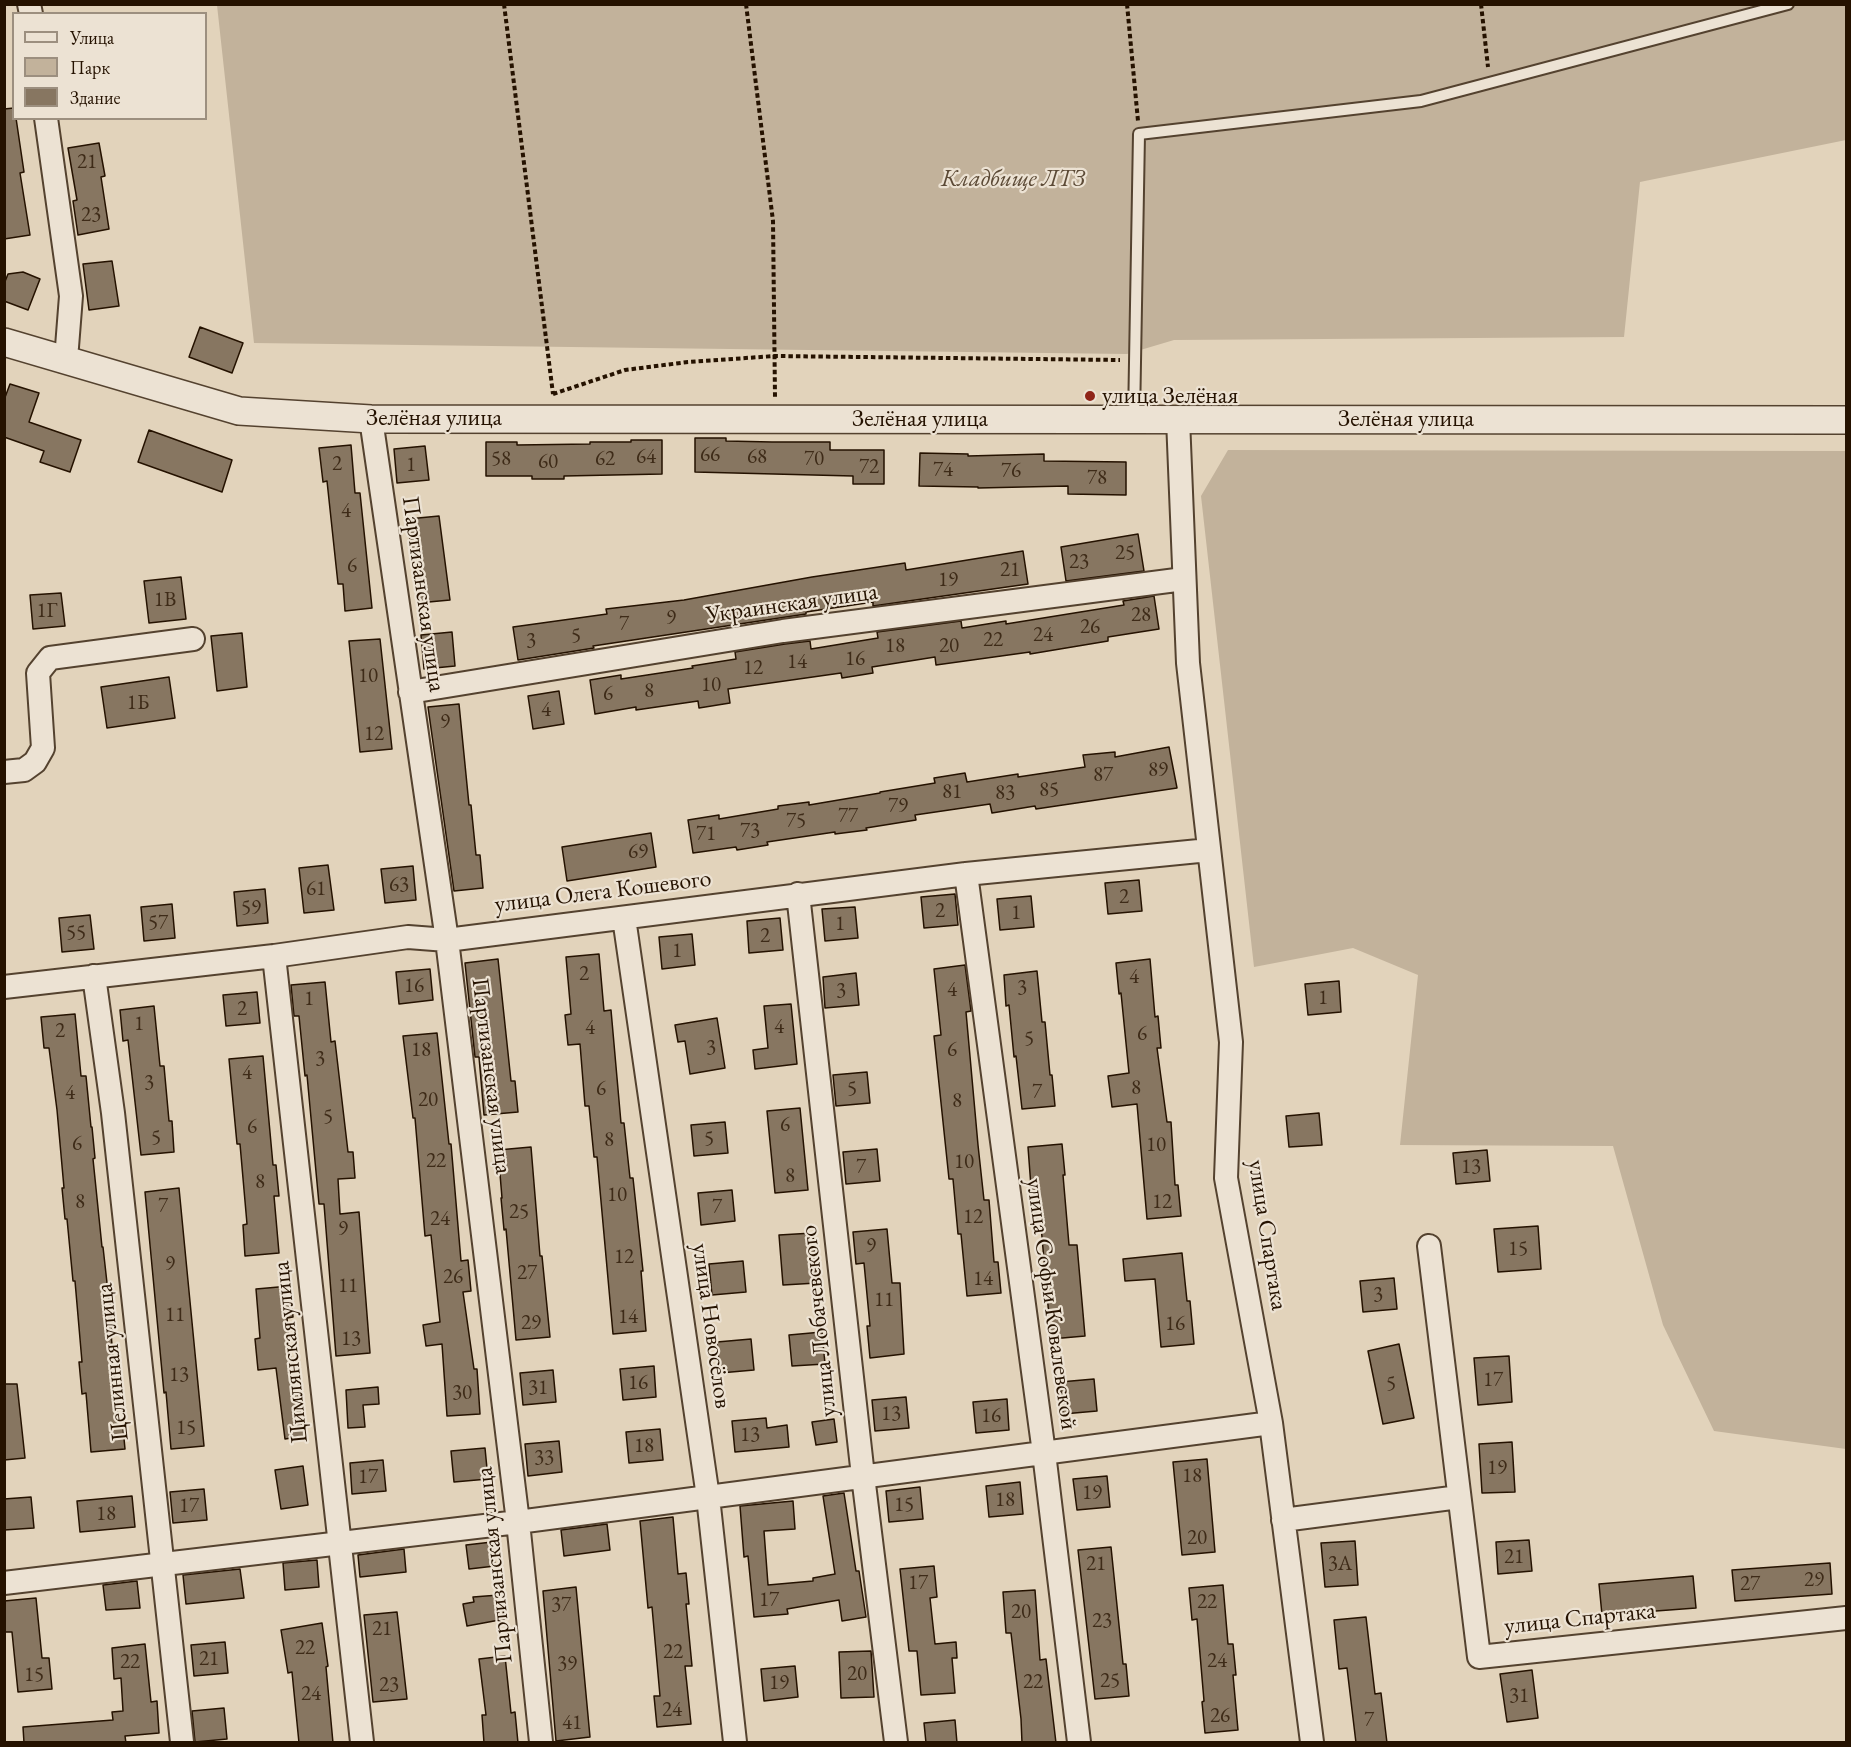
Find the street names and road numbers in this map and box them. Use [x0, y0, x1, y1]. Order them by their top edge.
street label: Зелёная улица [366, 404, 502, 432]
street label: Зелёная улица [852, 405, 988, 433]
street label: Зелёная улица [1338, 405, 1474, 433]
street label: Партизанская улица [395, 494, 451, 694]
street label: Украинская улица [704, 578, 880, 630]
street label: улица Олега Кошевого [493, 864, 713, 920]
street label: Партизанская улица [465, 976, 517, 1176]
street label: улица Спартака [1241, 1158, 1293, 1312]
street label: улица Софьи Ковалевской [1019, 1176, 1083, 1432]
street label: улица Лобачевского [795, 1224, 843, 1418]
street label: улица Новосёлов [685, 1242, 737, 1410]
street label: Цимлянская улица [267, 1260, 315, 1444]
street label: Целинная улица [90, 1282, 136, 1442]
street label: Партизанская улица [470, 1465, 520, 1665]
street label: улица Спартака [1503, 1597, 1657, 1641]

